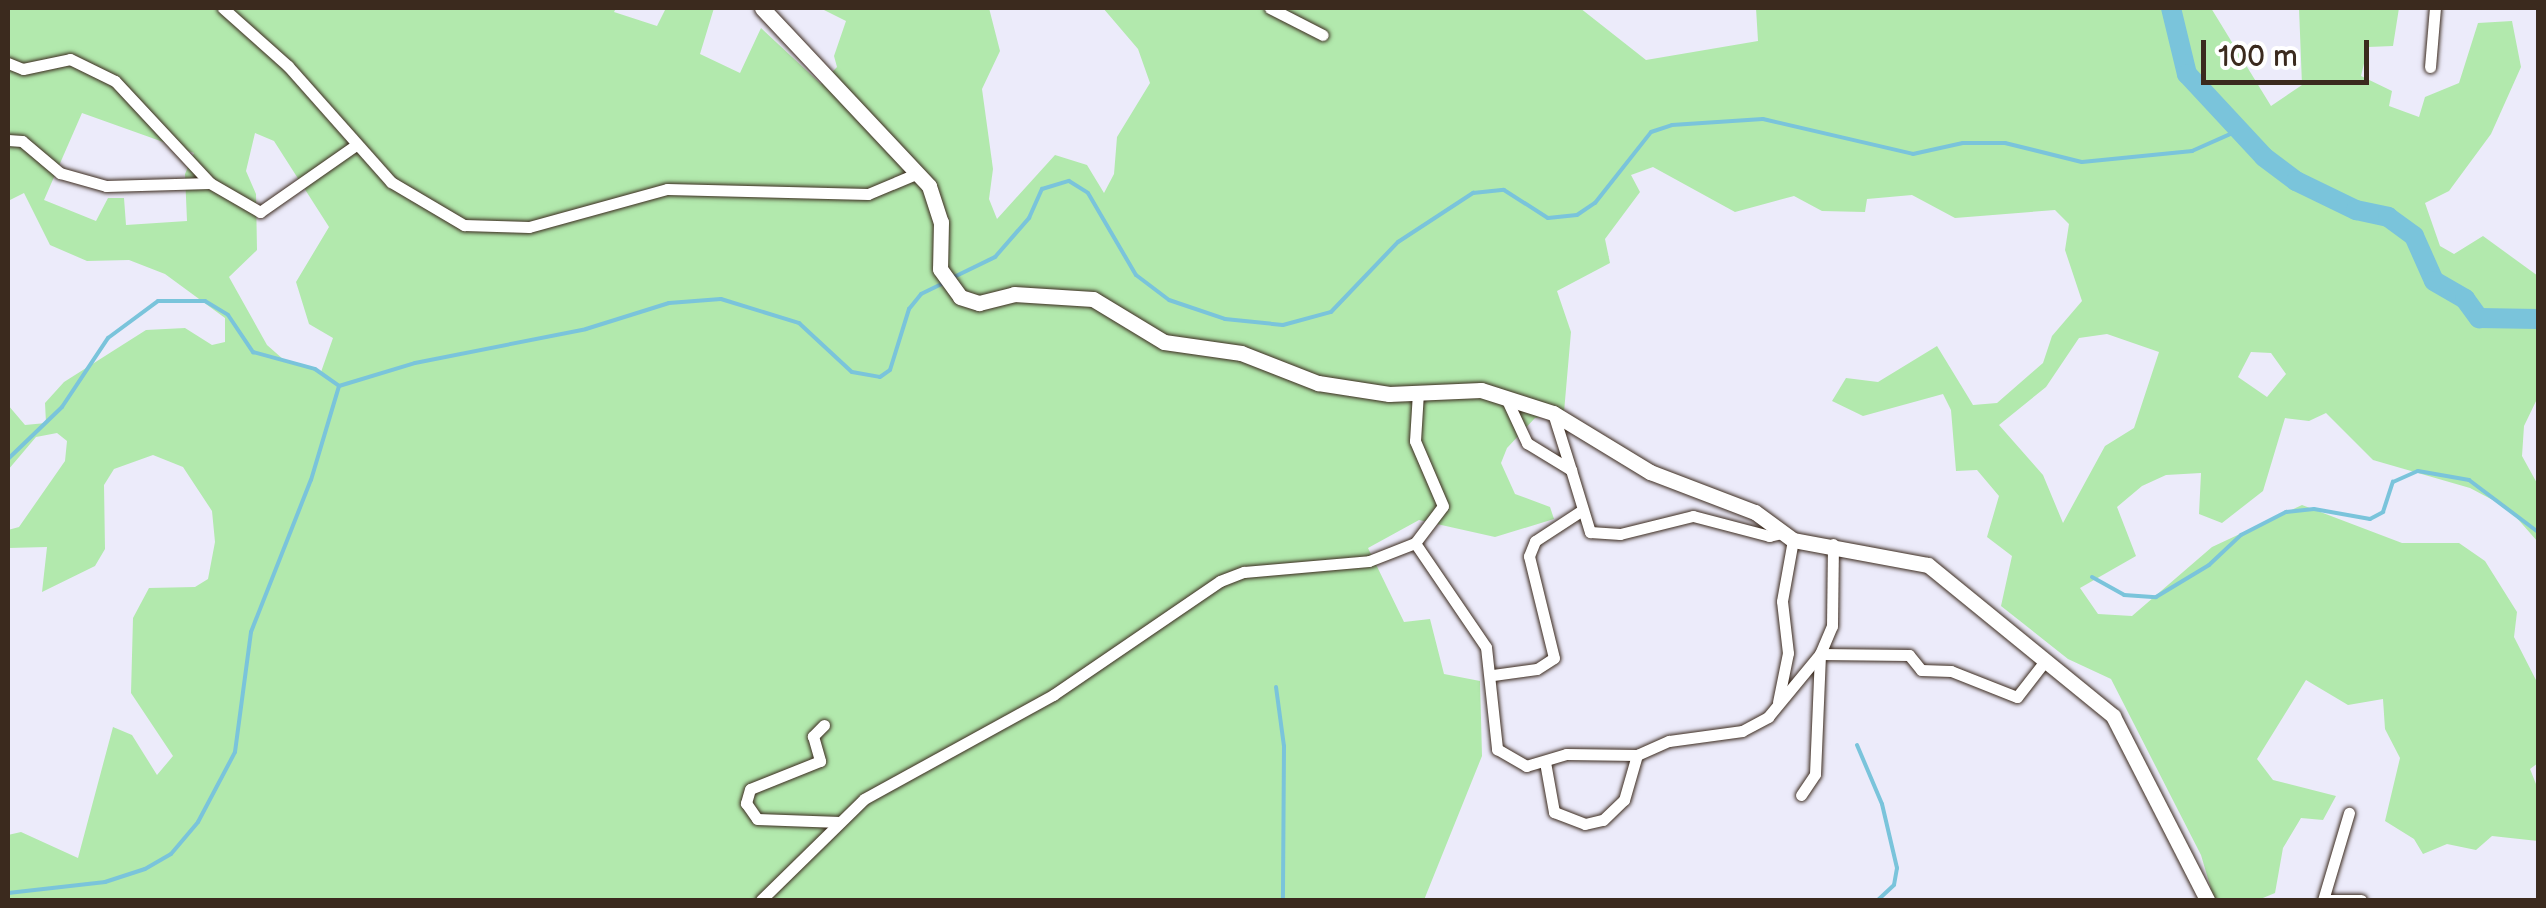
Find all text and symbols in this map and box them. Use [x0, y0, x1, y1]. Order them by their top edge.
scale bar [2206, 20, 2374, 82]
text: 100 m [2218, 39, 2298, 75]

